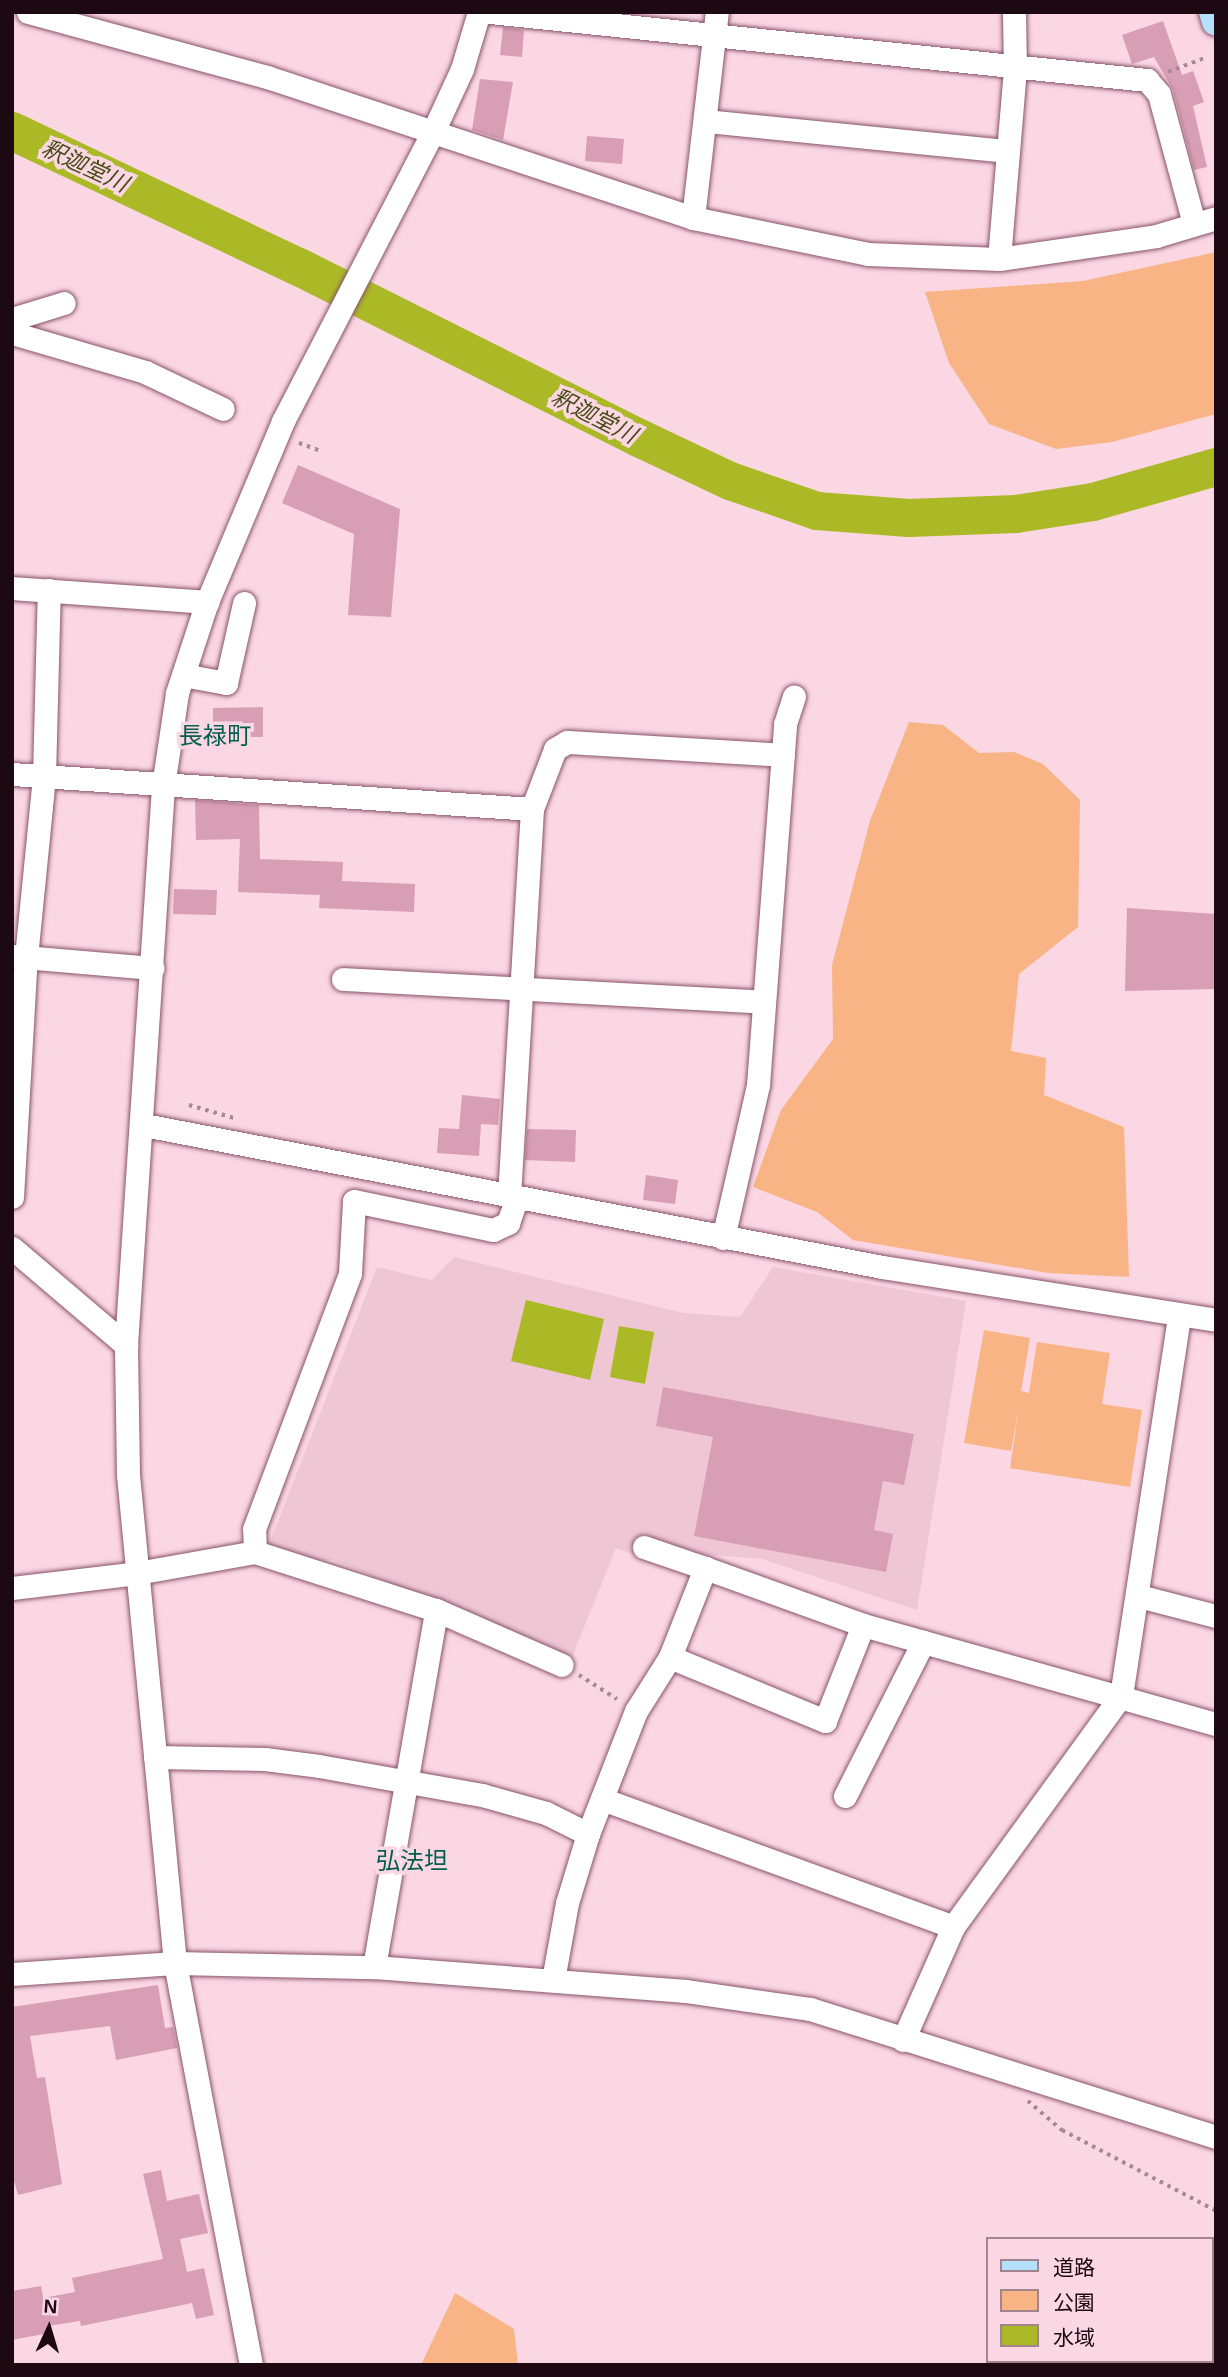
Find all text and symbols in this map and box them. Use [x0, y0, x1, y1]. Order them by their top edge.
water label: 釈迦堂川 [37, 134, 133, 198]
water label: 釈迦堂川 [547, 383, 641, 449]
district label: 長禄町 [179, 722, 251, 750]
district label: 弘法坦 [376, 1847, 448, 1875]
legend [986, 2237, 1214, 2363]
text: 道路 [1053, 2256, 1095, 2279]
text: 公園 [1053, 2291, 1095, 2314]
north arrow [14, 2293, 84, 2363]
text: N [43, 2296, 58, 2318]
text: 水域 [1053, 2326, 1095, 2349]

